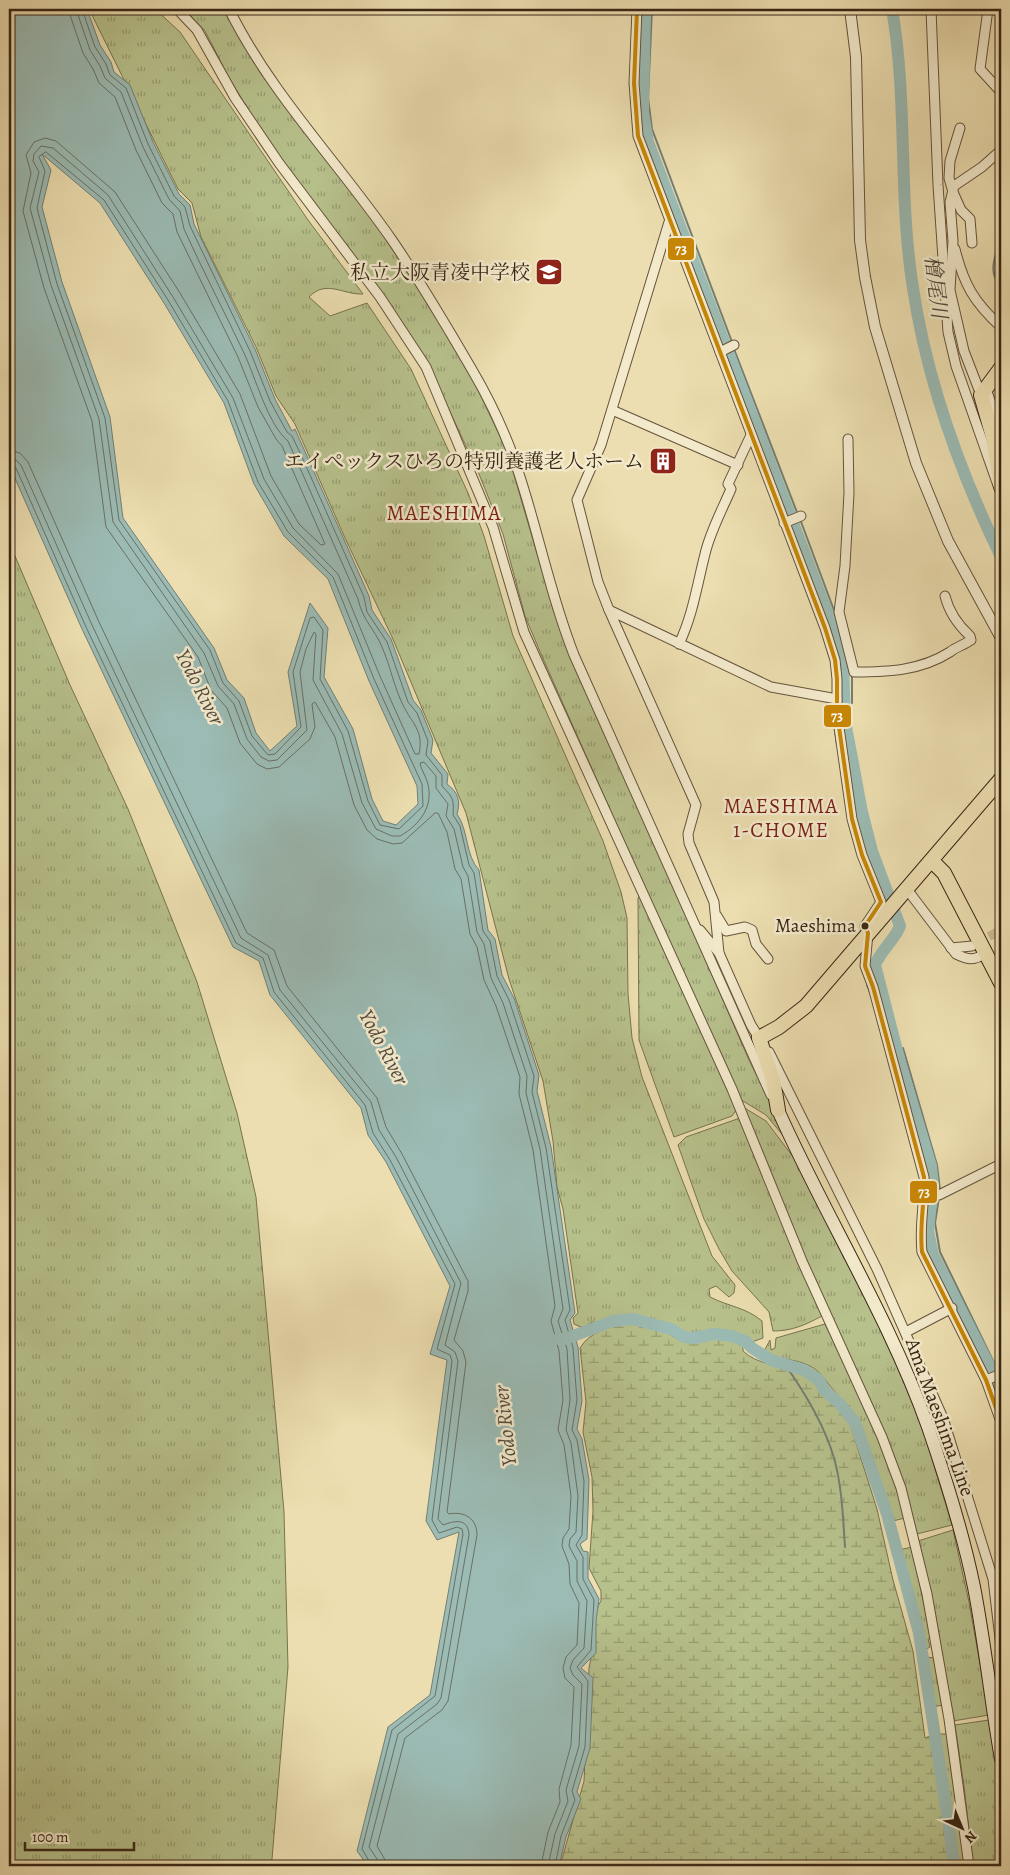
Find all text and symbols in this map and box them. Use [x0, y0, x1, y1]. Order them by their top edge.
line badge: 73 [667, 237, 695, 261]
text: 73 [675, 240, 687, 259]
water label: 檜尾川 [918, 254, 954, 322]
school or university icon: 私立大阪青凌中学校 [534, 257, 564, 287]
place label: 私立大阪青凌中学校 [350, 259, 530, 286]
building icon: エイぺックスひろの特別養護老人ホーム [648, 446, 678, 476]
place label: エイぺックスひろの特別養護老人ホーム [284, 448, 644, 475]
district label: MAESHIMA [386, 499, 502, 527]
water label: Yodo River [169, 644, 231, 730]
line badge: 73 [823, 704, 852, 728]
text: 73 [831, 707, 843, 726]
district label: MAESHIMA 1-CHOME [723, 792, 839, 844]
place label: Maeshima [775, 913, 856, 939]
marker: Maeshima [860, 921, 870, 931]
water label: Yodo River [353, 1005, 416, 1090]
line badge: 73 [909, 1180, 938, 1204]
text: 73 [918, 1183, 930, 1202]
street label: Ama Maeshima Line [899, 1333, 981, 1500]
water label: Yodo River [487, 1383, 523, 1468]
north arrow [938, 1802, 988, 1852]
scale bar [25, 1820, 134, 1852]
text: 100 m [32, 1827, 69, 1847]
text: N [960, 1827, 981, 1847]

